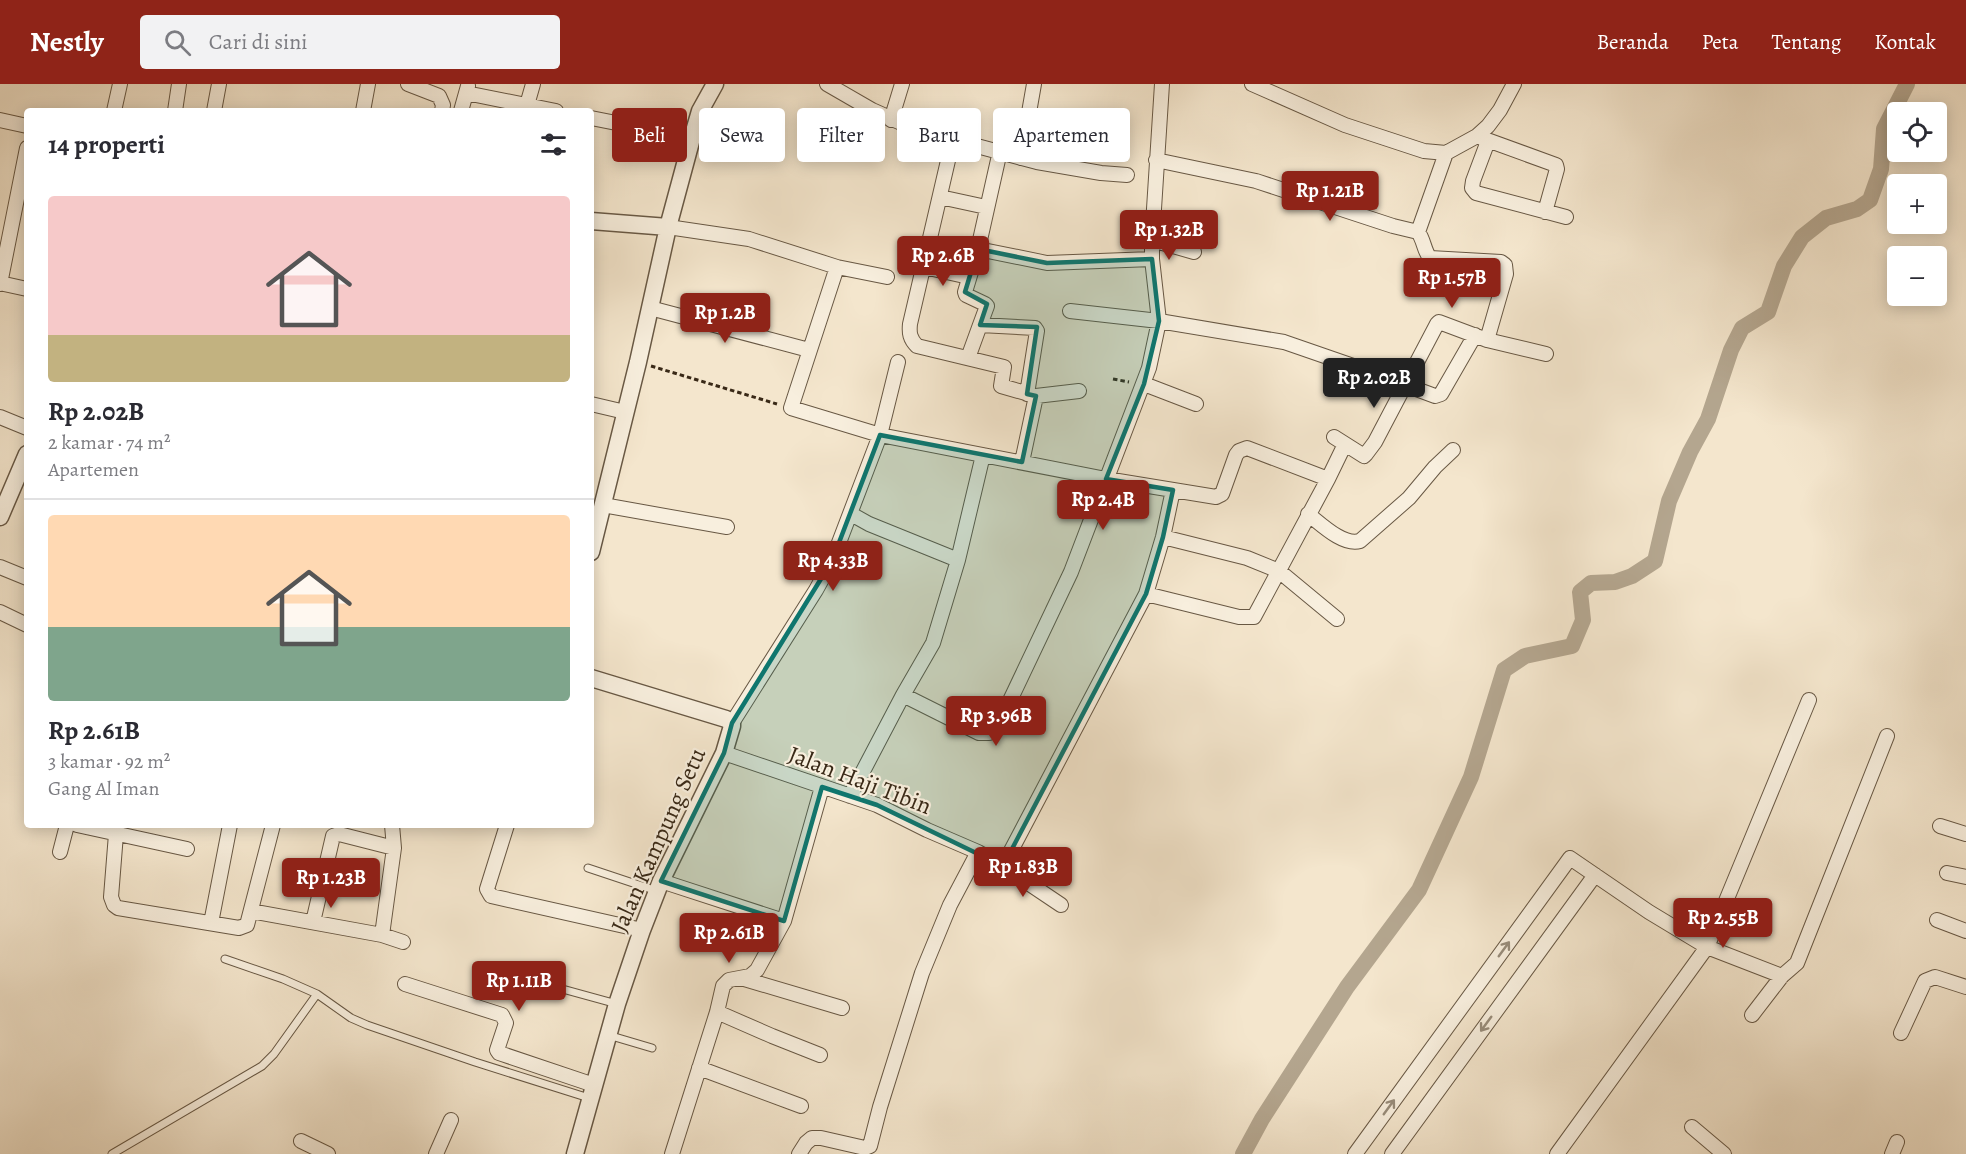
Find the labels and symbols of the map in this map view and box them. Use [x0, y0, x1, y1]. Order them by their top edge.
pin: Rp 1.21B [1268, 171, 1392, 222]
pin: Rp 1.32B [1107, 210, 1231, 261]
pin: Rp 2.6B [888, 236, 998, 287]
pin: Rp 1.57B [1390, 258, 1514, 309]
pin: Rp 1.2B [670, 293, 780, 344]
pin: Rp 2.02B [1312, 358, 1436, 409]
pin: Rp 2.4B [1048, 480, 1158, 531]
pin: Rp 4.33B [771, 541, 895, 592]
pin: Rp 3.96B [934, 696, 1058, 747]
street label: Jalan Haji Tibin [784, 738, 936, 822]
street label: Jalan Kampung Setu [603, 743, 713, 937]
pin: Rp 1.83B [961, 847, 1085, 898]
pin: Rp 1.23B [269, 858, 393, 909]
pin: Rp 2.55B [1661, 898, 1785, 949]
pin: Rp 2.61B [667, 913, 791, 964]
one-way arrow [1498, 941, 1510, 957]
pin: Rp 1.11B [457, 961, 581, 1012]
one-way arrow [1480, 1016, 1492, 1032]
one-way arrow [1383, 1099, 1396, 1115]

